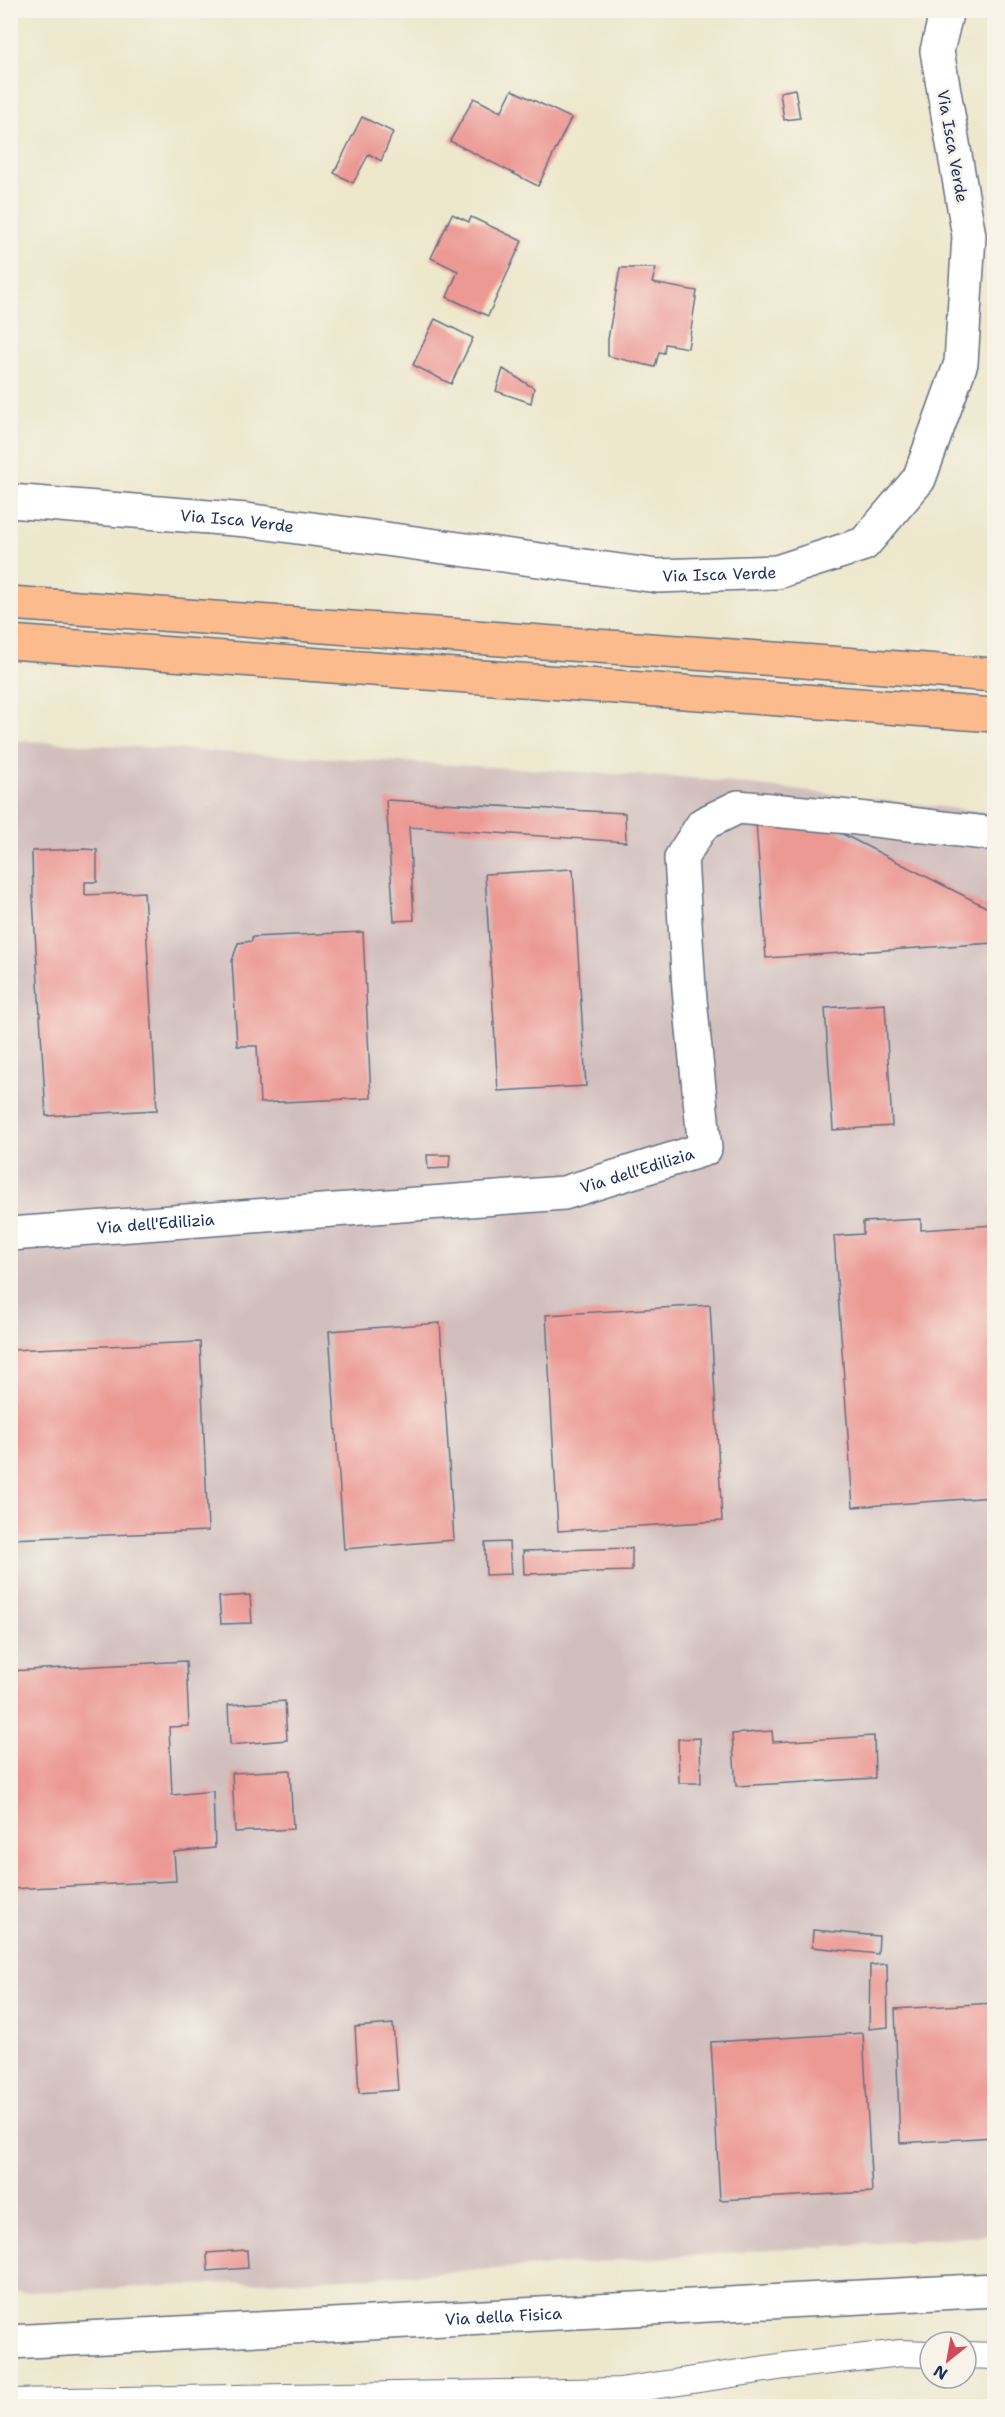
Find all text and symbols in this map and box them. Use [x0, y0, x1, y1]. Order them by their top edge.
street label: Via Isca Verde [932, 88, 973, 204]
street label: Via Isca Verde [179, 505, 295, 537]
street label: Via Isca Verde [662, 562, 777, 587]
street label: Via dell'Edilizia [578, 1143, 697, 1198]
street label: Via dell'Edilizia [96, 1209, 215, 1239]
street label: Via della Fisica [444, 2303, 562, 2330]
north arrow [918, 2330, 978, 2390]
text: N [930, 2360, 951, 2385]

